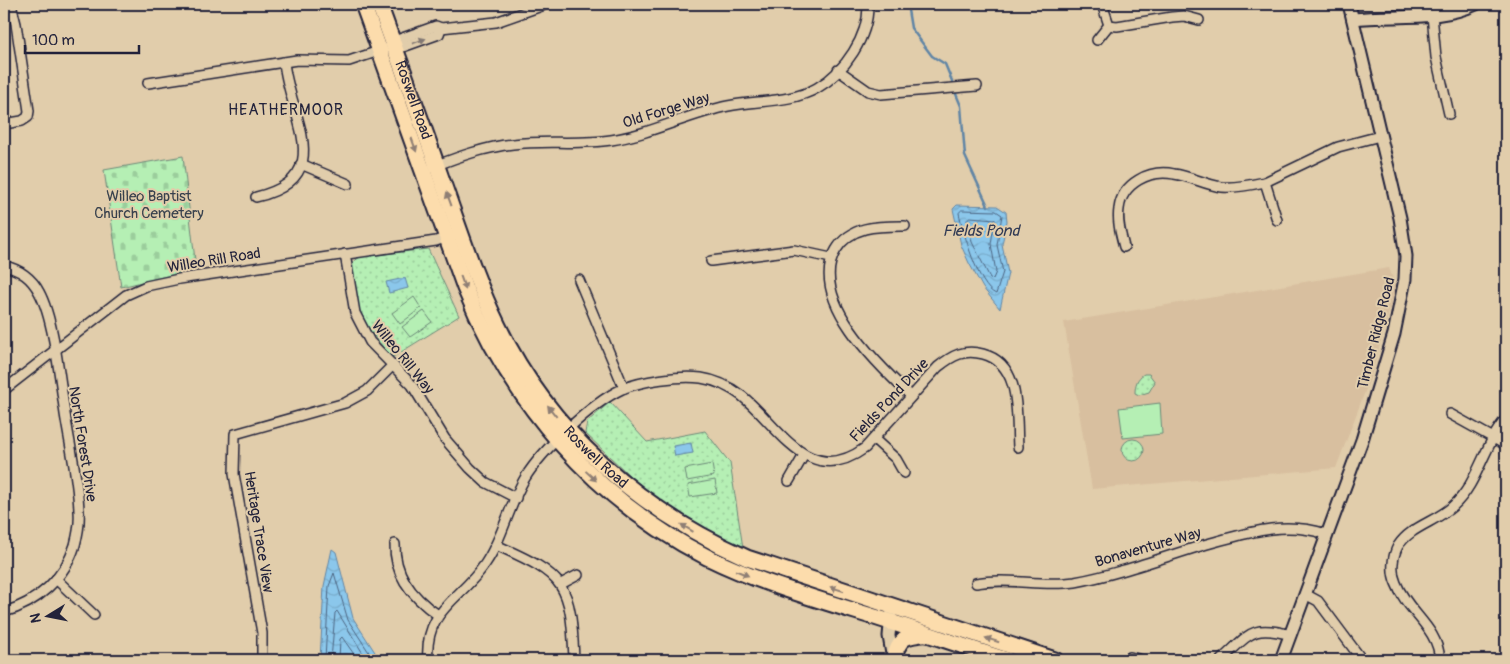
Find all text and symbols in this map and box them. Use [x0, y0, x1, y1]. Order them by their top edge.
scale bar [25, 22, 139, 54]
text: 100 m [32, 31, 75, 50]
one-way arrow [412, 37, 427, 44]
street label: Roswell Road [390, 58, 436, 142]
street label: Old Forge Way [620, 88, 712, 133]
district label: HEATHERMOOR [228, 100, 344, 120]
one-way arrow [411, 138, 418, 153]
park label: Willeo Baptist Church Cemetery [94, 187, 204, 223]
one-way arrow [445, 191, 453, 206]
water label: Fields Pond [943, 221, 1022, 241]
street label: Willeo Rill Road [166, 244, 262, 277]
street label: Timber Ridge Road [1353, 275, 1400, 391]
one-way arrow [460, 276, 467, 291]
street label: Willeo Rill Way [367, 317, 438, 398]
street label: Fields Pond Drive [846, 354, 933, 446]
street label: North Forest Drive [64, 385, 101, 504]
one-way arrow [547, 405, 558, 418]
street label: Roswell Road [559, 422, 632, 493]
street label: Heritage Trace View [239, 470, 278, 594]
one-way arrow [585, 470, 597, 482]
street label: Bonaventure Way [1093, 523, 1204, 572]
one-way arrow [681, 524, 694, 533]
one-way arrow [735, 569, 749, 577]
one-way arrow [830, 585, 845, 593]
north arrow [22, 592, 72, 642]
text: N [26, 612, 45, 624]
one-way arrow [984, 636, 999, 644]

